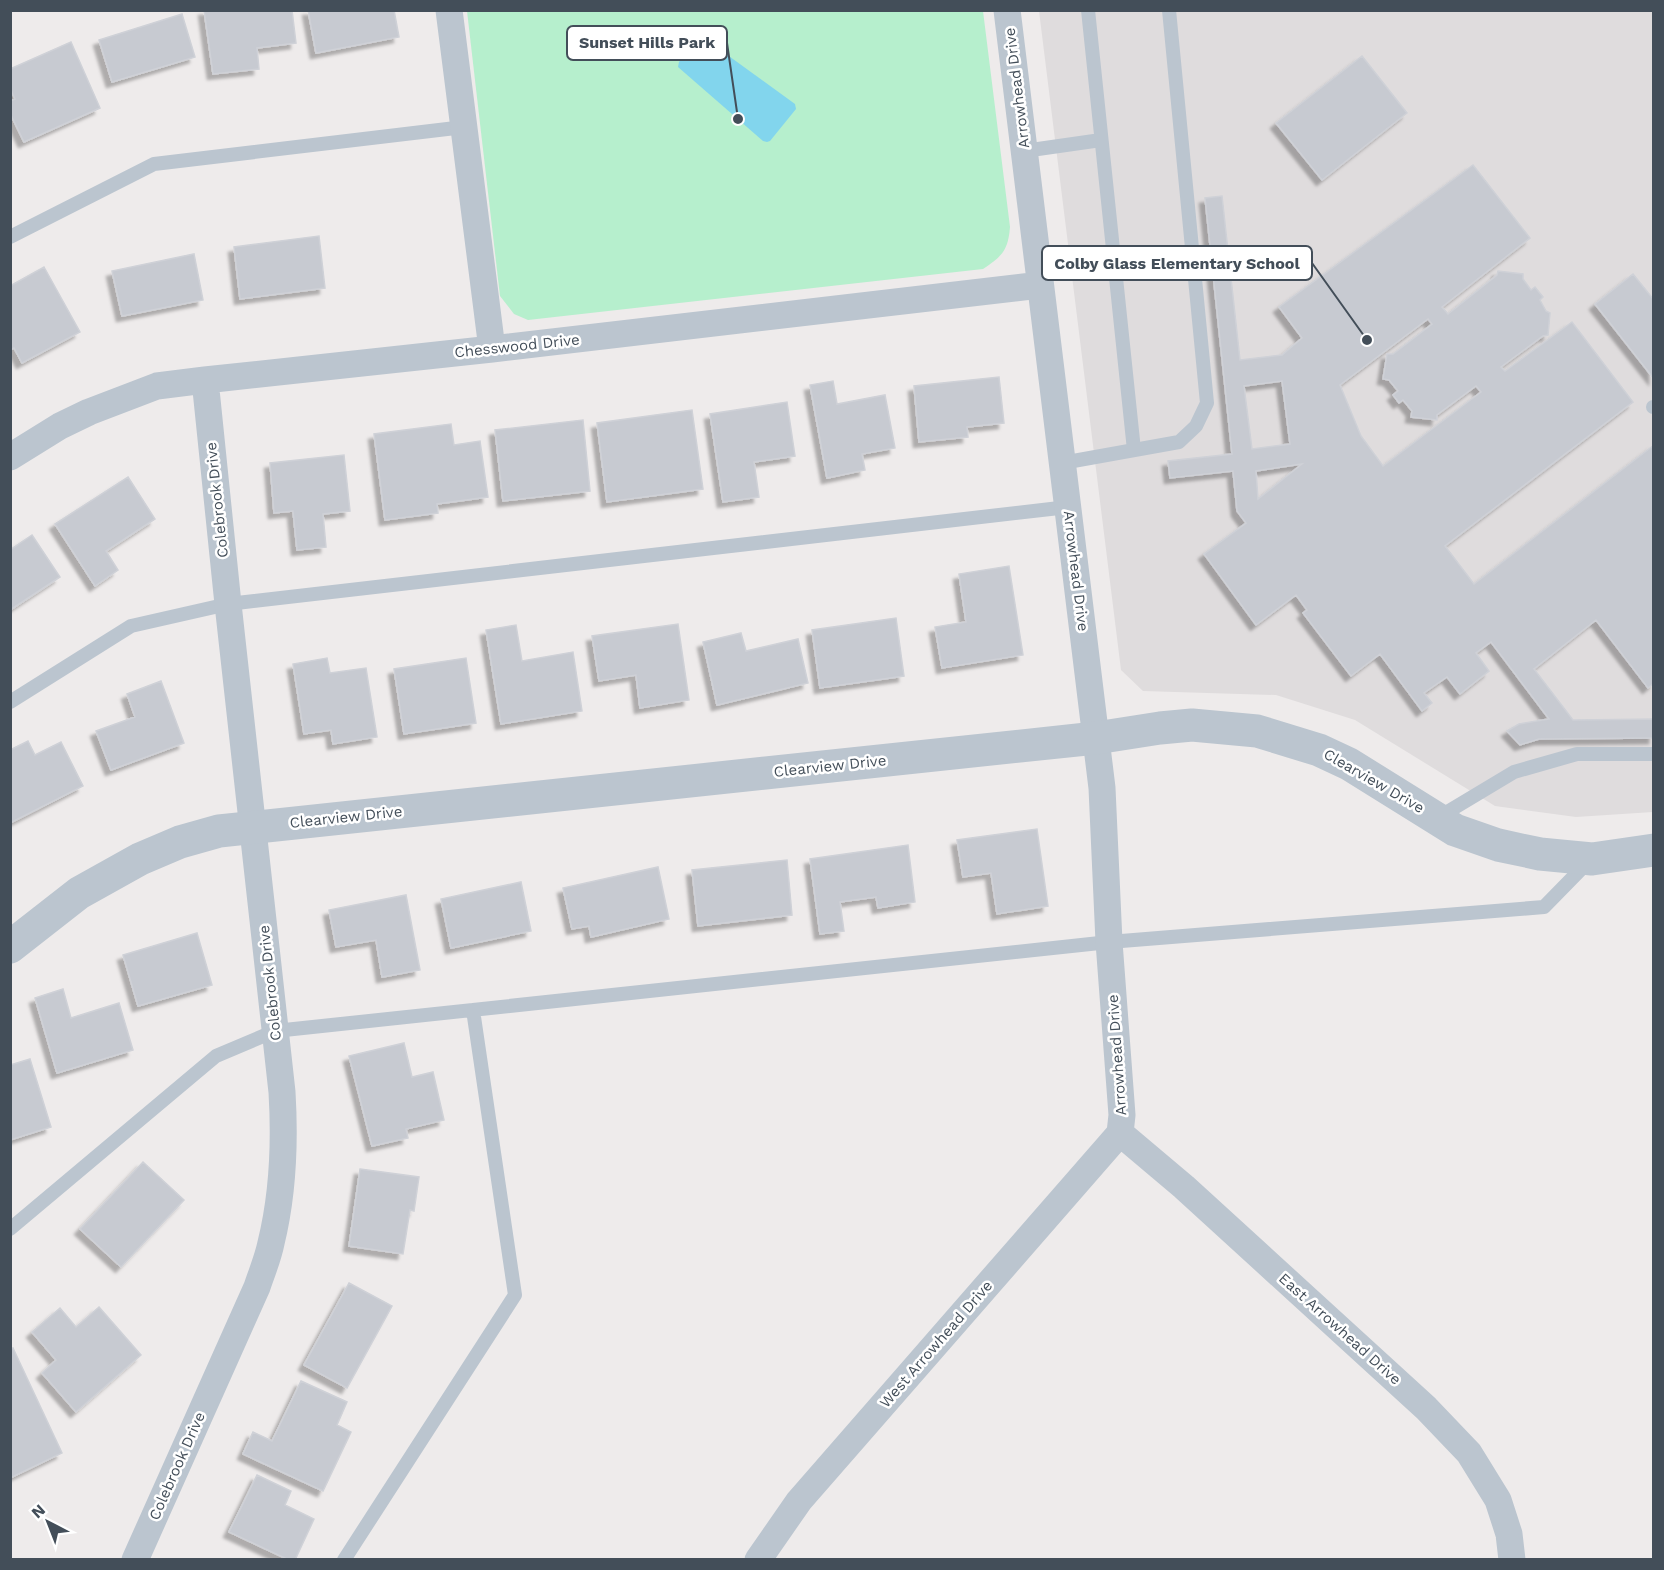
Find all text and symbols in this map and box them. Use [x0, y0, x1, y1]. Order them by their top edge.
callout: Sunset Hills Park [567, 26, 727, 60]
street label: Arrowhead Drive [1001, 27, 1033, 149]
text: Sunset Hills Park [579, 33, 715, 52]
callout: Colby Glass Elementary School [1042, 246, 1312, 280]
text: Colby Glass Elementary School [1054, 254, 1300, 273]
street label: Chesswood Drive [454, 330, 580, 362]
street label: Colebrook Drive [202, 441, 232, 559]
street label: Arrowhead Drive [1060, 510, 1092, 632]
street label: Clearview Drive [1321, 745, 1427, 817]
street label: Clearview Drive [773, 751, 887, 781]
street label: Clearview Drive [289, 802, 403, 832]
street label: Colebrook Drive [255, 924, 285, 1042]
street label: Arrowhead Drive [1104, 994, 1130, 1116]
street label: East Arrowhead Drive [1275, 1269, 1405, 1389]
street label: West Arrowhead Drive [876, 1277, 996, 1411]
street label: Colebrook Drive [145, 1409, 209, 1523]
north arrow [18, 1492, 78, 1552]
text: N [28, 1500, 49, 1522]

